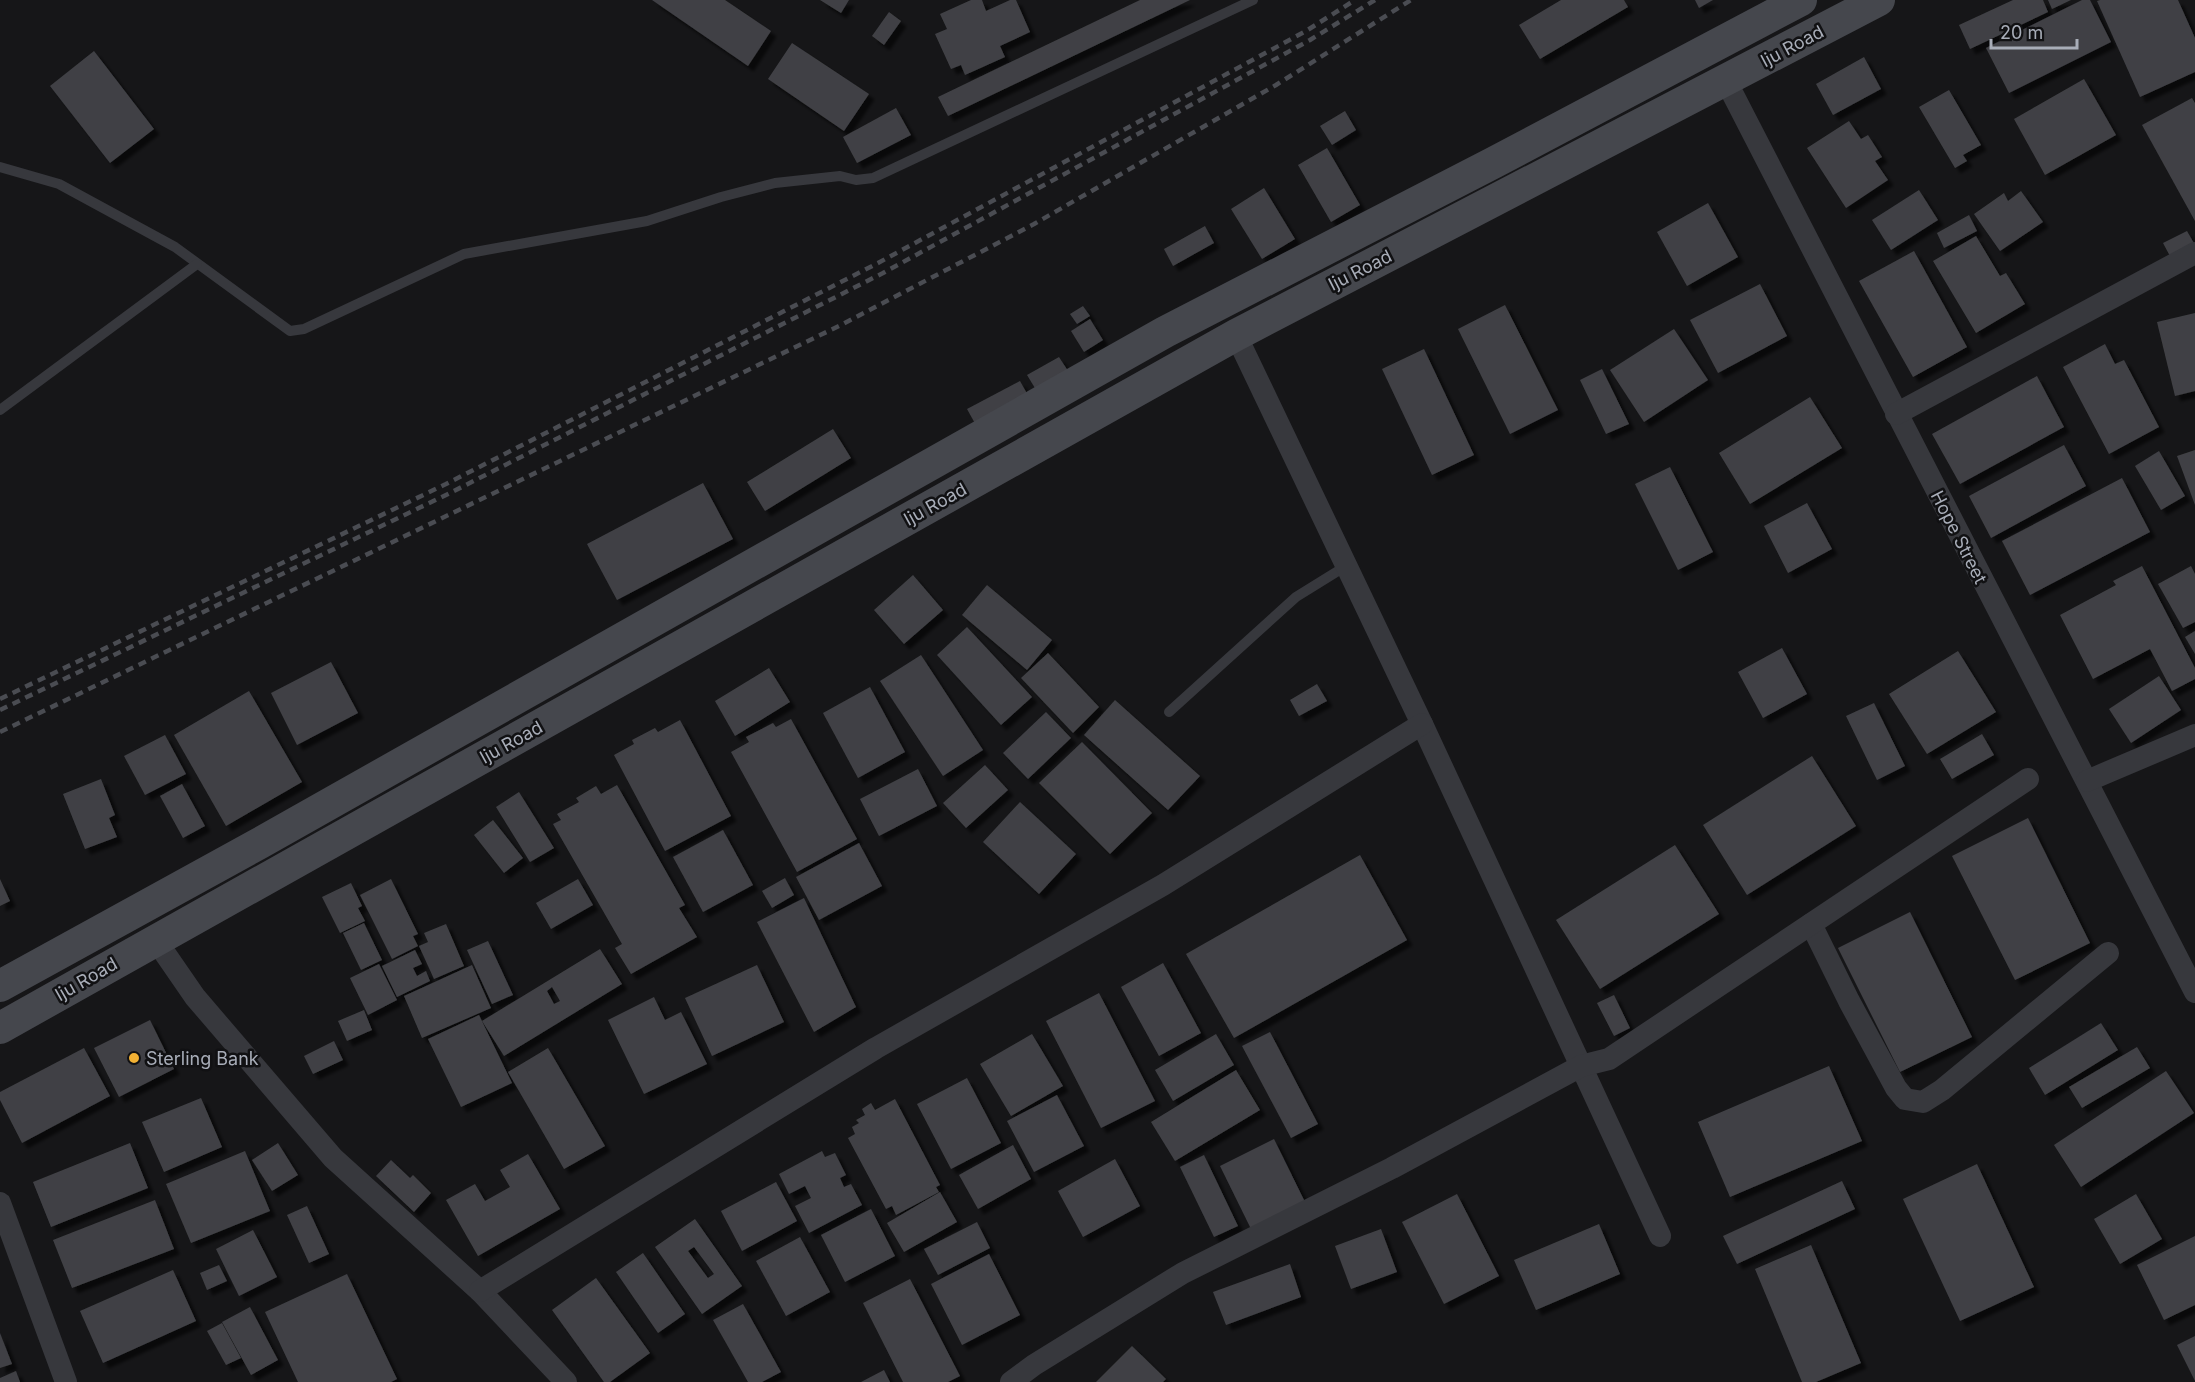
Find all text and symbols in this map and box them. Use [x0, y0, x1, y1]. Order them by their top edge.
scale bar [1991, 12, 2076, 50]
street label: Iju Road [1757, 21, 1827, 71]
text: 20 m [2000, 22, 2043, 43]
street label: Iju Road [1325, 245, 1395, 295]
street label: Iju Road [900, 478, 970, 530]
street label: Hope Street [1927, 487, 1991, 587]
street label: Iju Road [476, 716, 546, 768]
street label: Iju Road [51, 953, 121, 1005]
place label: Sterling Bank [146, 1048, 259, 1069]
marker: Sterling Bank [127, 1051, 141, 1065]

